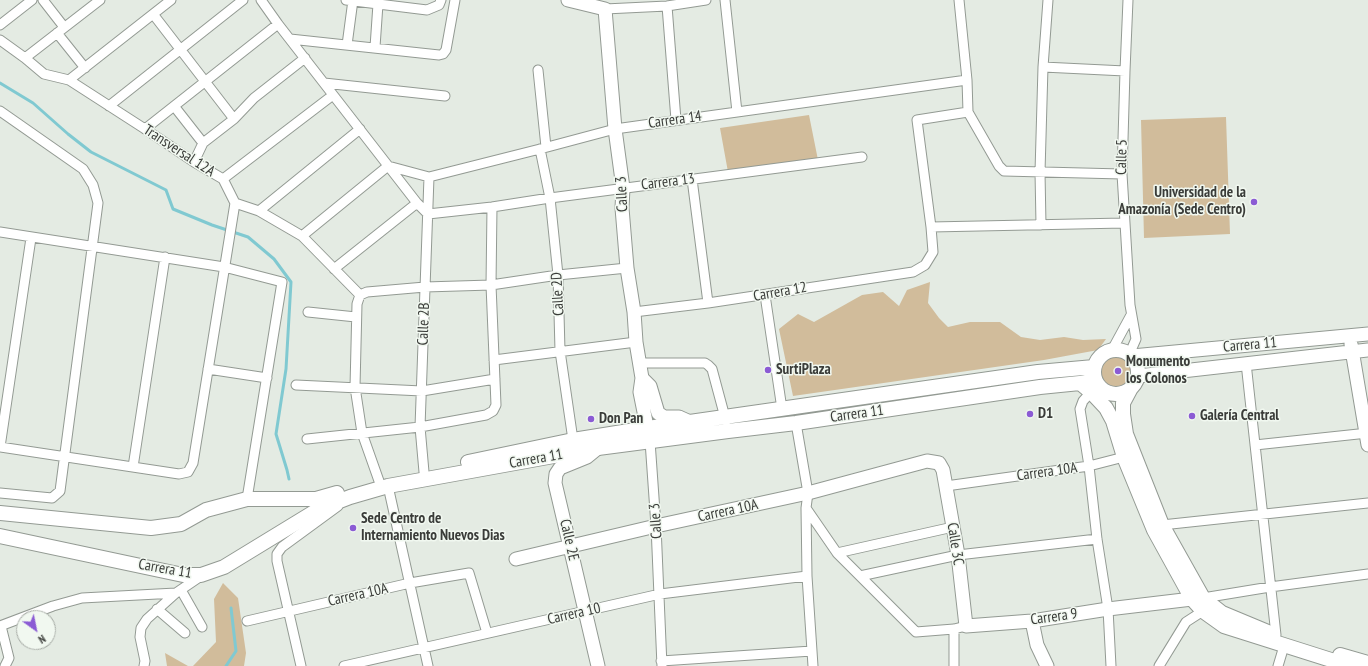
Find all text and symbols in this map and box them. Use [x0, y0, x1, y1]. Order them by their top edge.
street label: Carrera 14 [647, 107, 703, 133]
street label: Transversal 12A [140, 121, 218, 181]
street label: Calle 5 [1113, 139, 1131, 175]
street label: Carrera 13 [640, 170, 696, 194]
street label: Calle 3 [612, 176, 632, 212]
place label: Universidad de la Amazonía (Sede Centro) [1118, 184, 1246, 219]
marker: Universidad de la Amazonía (Sede Centro) [1249, 197, 1259, 207]
street label: Calle 2D [548, 272, 568, 316]
street label: Carrera 12 [752, 278, 808, 306]
street label: Calle 2B [414, 302, 434, 346]
street label: Carrera 11 [1222, 334, 1278, 356]
place label: Monumento los Colonos [1126, 353, 1190, 388]
place label: SurtiPlaza [776, 361, 831, 379]
marker: SurtiPlaza [763, 365, 773, 375]
marker: Monumento los Colonos [1113, 366, 1123, 376]
street label: Carrera 11 [829, 401, 885, 427]
place label: D1 [1038, 405, 1053, 423]
place label: Galería Central [1200, 407, 1279, 425]
marker: D1 [1025, 409, 1035, 419]
place label: Don Pan [599, 410, 643, 428]
marker: Galería Central [1187, 411, 1197, 421]
marker: Don Pan [586, 414, 596, 424]
street label: Carrera 11 [508, 445, 564, 473]
street label: Carrera 10A [1016, 459, 1078, 485]
street label: Carrera 10A [696, 496, 760, 526]
street label: Calle 3 [646, 503, 666, 539]
place label: Sede Centro de Internamiento Nuevos Dias [361, 510, 505, 545]
street label: Calle 2E [555, 517, 583, 563]
street label: Calle 3C [943, 522, 967, 566]
marker: Sede Centro de Internamiento Nuevos Dias [348, 523, 358, 533]
street label: Carrera 11 [137, 555, 193, 583]
street label: Carrera 10A [326, 579, 390, 611]
street label: Carrera 10 [546, 599, 602, 629]
street label: Carrera 9 [1029, 605, 1079, 629]
north arrow [16, 610, 56, 650]
text: N [36, 632, 48, 647]

